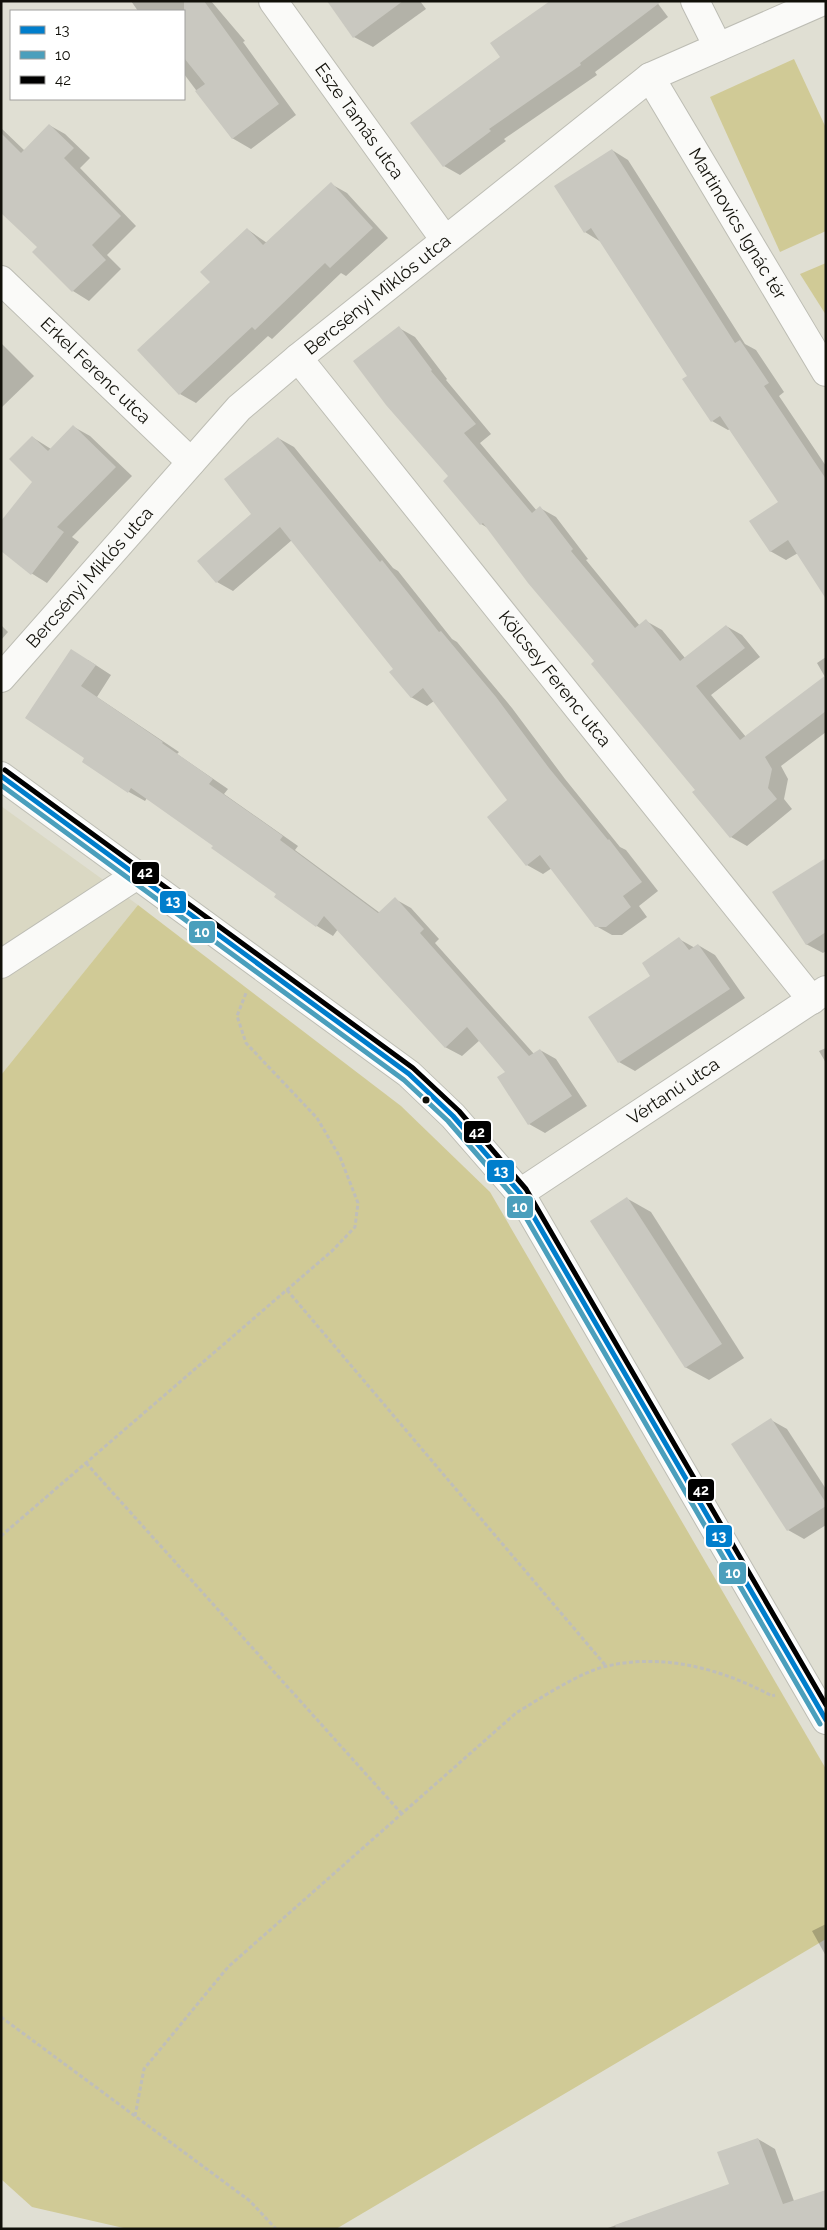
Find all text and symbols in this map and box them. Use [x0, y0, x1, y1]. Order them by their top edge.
legend [10, 10, 185, 100]
text: 13 [55, 21, 69, 39]
text: 10 [55, 46, 71, 64]
street label: Esze Tamás utca [311, 59, 409, 183]
text: 42 [55, 71, 71, 89]
street label: Martinovics Ignác tér [685, 144, 792, 304]
street label: Bercsényi Miklós utca [300, 230, 454, 359]
street label: Erkel Ferenc utca [37, 313, 155, 428]
street label: Bercsényi Miklós utca [22, 502, 157, 652]
street label: Kölcsey Ferenc utca [495, 606, 616, 751]
line badge: 42 [131, 861, 160, 885]
text: 42 [137, 864, 153, 880]
line badge: 13 [159, 890, 187, 914]
text: 13 [166, 893, 181, 909]
line badge: 10 [188, 920, 216, 944]
text: 10 [194, 924, 210, 940]
street label: Vértanú utca [623, 1053, 723, 1129]
unlabelled marker [421, 1095, 431, 1105]
line badge: 42 [463, 1120, 492, 1144]
text: 42 [469, 1124, 485, 1140]
line badge: 13 [486, 1159, 515, 1183]
text: 13 [494, 1163, 509, 1179]
line badge: 10 [506, 1195, 534, 1219]
text: 10 [512, 1199, 528, 1215]
line badge: 42 [687, 1478, 715, 1502]
text: 42 [693, 1482, 709, 1498]
line badge: 13 [705, 1524, 733, 1548]
text: 13 [712, 1528, 727, 1544]
line badge: 10 [718, 1561, 747, 1585]
text: 10 [725, 1565, 741, 1581]

